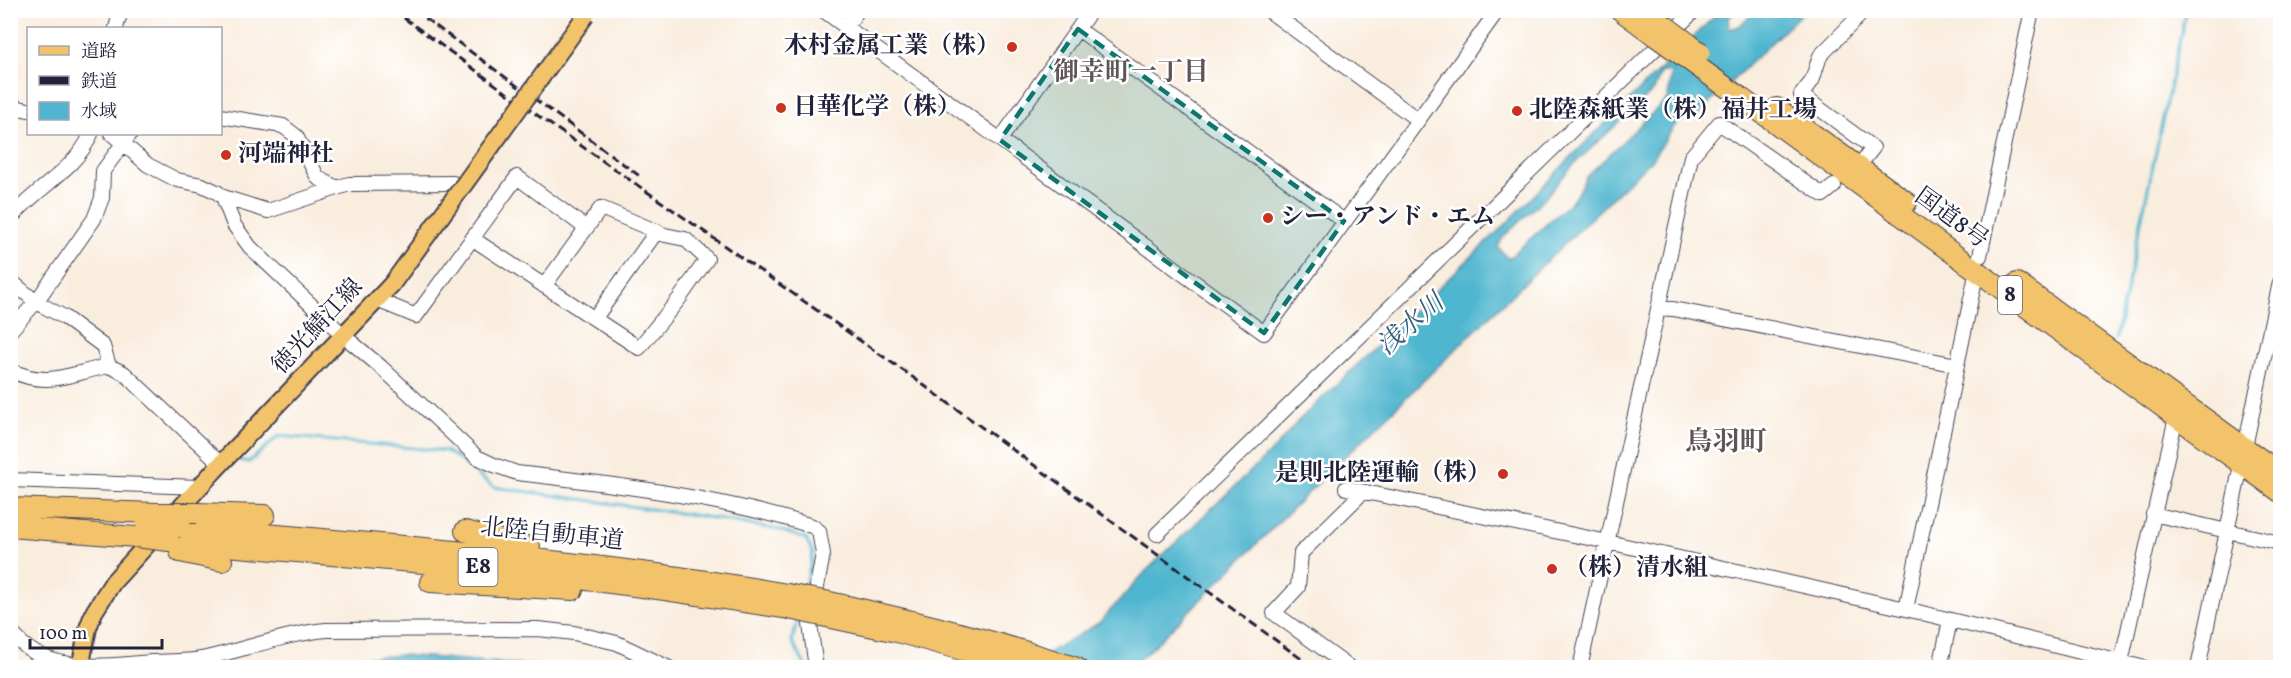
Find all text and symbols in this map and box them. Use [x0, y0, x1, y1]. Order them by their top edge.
legend [27, 27, 222, 135]
place label: 木村金属工業（株） [784, 30, 1000, 64]
text: 道路 [81, 40, 117, 65]
marker: 木村金属工業（株） [1005, 40, 1019, 54]
district label: 御幸町一丁目 [1053, 55, 1209, 91]
text: 鉄道 [81, 70, 117, 95]
place label: 日華化学（株） [793, 91, 961, 125]
place label: 北陸森紙業（株）福井工場 [1529, 94, 1817, 128]
text: 水域 [81, 100, 117, 125]
marker: 日華化学（株） [774, 101, 788, 115]
marker: 北陸森紙業（株）福井工場 [1510, 104, 1524, 118]
place label: 河端神社 [238, 138, 334, 172]
marker: 河端神社 [219, 148, 233, 162]
street label: 国道8号 [1907, 181, 1995, 257]
place label: シー・アンド・エム [1280, 201, 1495, 235]
marker: シー・アンド・エム [1261, 211, 1275, 225]
street label: 徳光鯖江線 [265, 272, 371, 382]
road number: 8 [1998, 276, 2022, 314]
water label: 浅水川 [1370, 284, 1455, 364]
district label: 鳥羽町 [1686, 424, 1767, 462]
place label: 是則北陸運輸（株） [1275, 457, 1491, 491]
marker: 是則北陸運輸（株） [1496, 467, 1510, 481]
street label: 北陸自動車道 [479, 511, 625, 559]
road number: E8 [458, 548, 498, 586]
place label: （株）清水組 [1564, 552, 1708, 586]
marker: （株）清水組 [1545, 562, 1559, 576]
scale bar [30, 612, 162, 650]
text: 100 m [39, 622, 88, 647]

